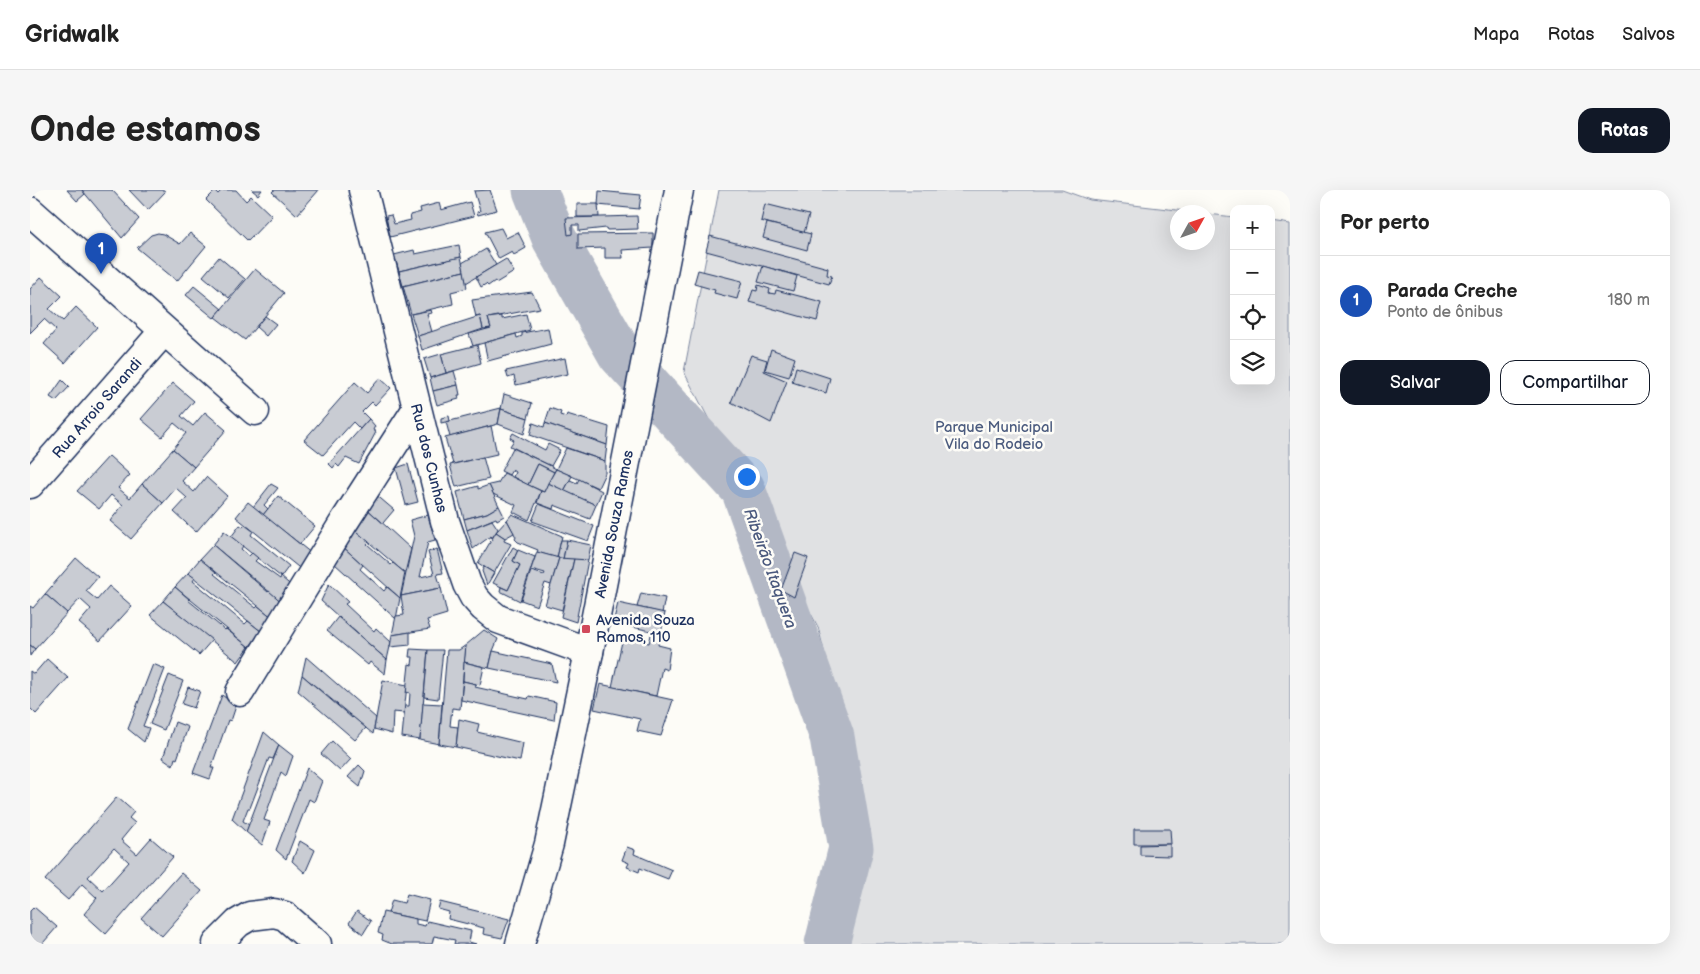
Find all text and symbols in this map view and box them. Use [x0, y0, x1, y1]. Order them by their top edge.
text: Gridwalk [25, 20, 119, 49]
text: Mapa [1473, 24, 1519, 45]
text: Rotas [1547, 24, 1594, 45]
text: Salvos [1622, 24, 1675, 45]
button: Rotas [1578, 108, 1670, 153]
text: Onde estamos [30, 109, 261, 152]
north arrow [1170, 205, 1215, 250]
map controls [1230, 205, 1275, 385]
button: + [1230, 205, 1275, 250]
text: Por perto [1340, 210, 1430, 235]
pin: 1 [85, 233, 117, 274]
button: − [1230, 250, 1275, 295]
text: Parada Creche [1387, 280, 1517, 303]
text: 1 [1353, 291, 1359, 310]
text: 180 m [1608, 291, 1650, 310]
button: locate [1230, 295, 1275, 340]
text: Ponto de ônibus [1387, 303, 1503, 322]
button: layers [1230, 340, 1275, 385]
street label: Rua Arroio Sarandi [48, 354, 146, 463]
button: Salvar [1340, 360, 1490, 405]
button: Compartilhar [1500, 360, 1650, 405]
street label: Rua dos Cunhas [406, 402, 451, 515]
park label: Parque Municipal Vila do Rodeio [935, 418, 1053, 454]
street label: Avenida Souza Ramos [591, 448, 638, 600]
your location [734, 464, 760, 490]
water label: Ribeirão Itaquera [739, 506, 800, 631]
place label: Avenida Souza Ramos, 110 [596, 611, 695, 647]
marker: Avenida Souza Ramos, 110 [580, 623, 592, 635]

